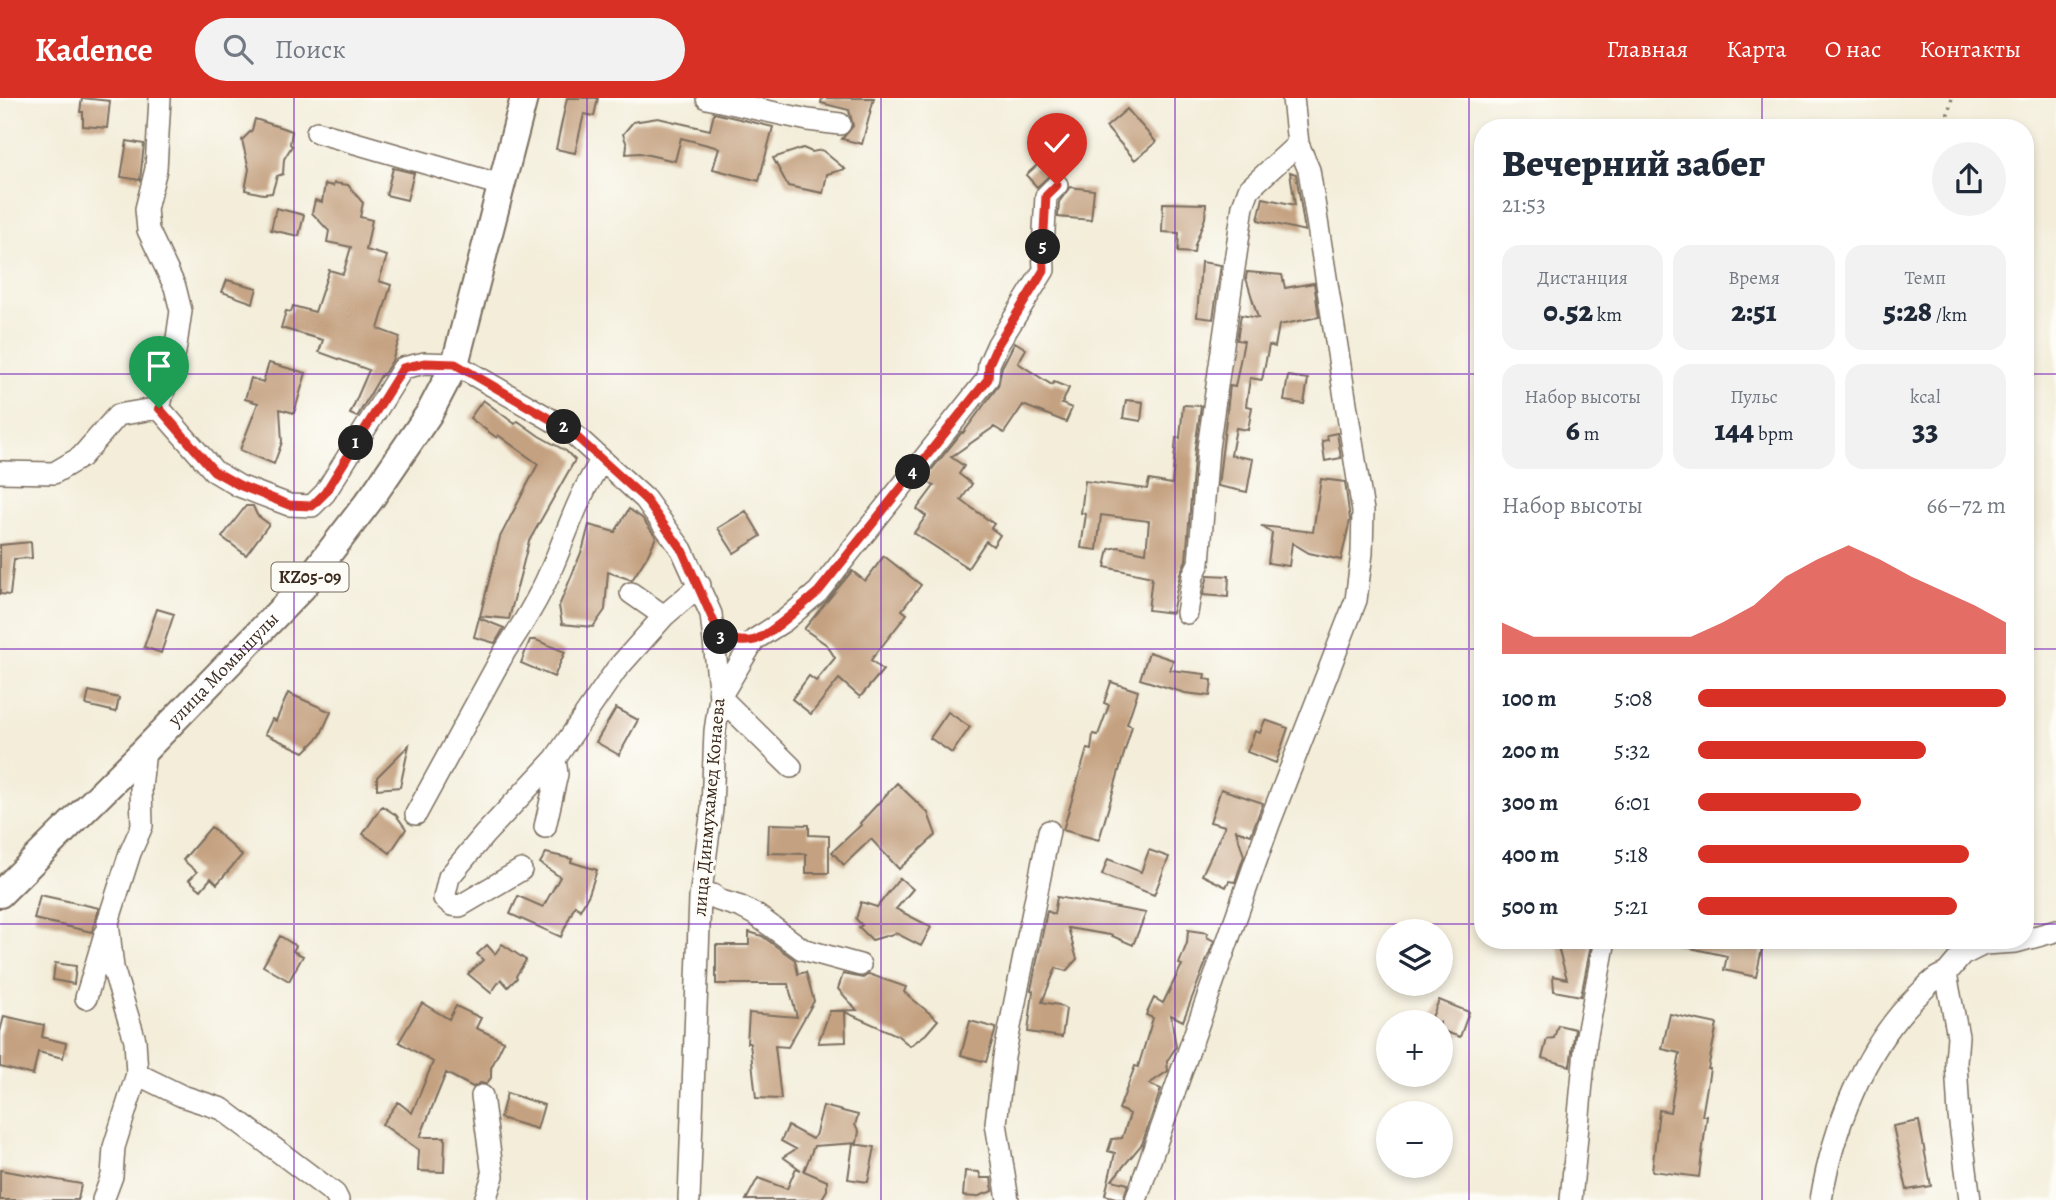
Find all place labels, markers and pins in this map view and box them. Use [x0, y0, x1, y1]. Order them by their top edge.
pin [1027, 113, 1087, 185]
pin: 5 [1026, 230, 1060, 264]
pin [129, 336, 189, 408]
pin: 2 [546, 410, 582, 444]
pin: 1 [338, 426, 374, 460]
pin: 4 [895, 454, 930, 490]
pin: 3 [704, 620, 738, 654]

